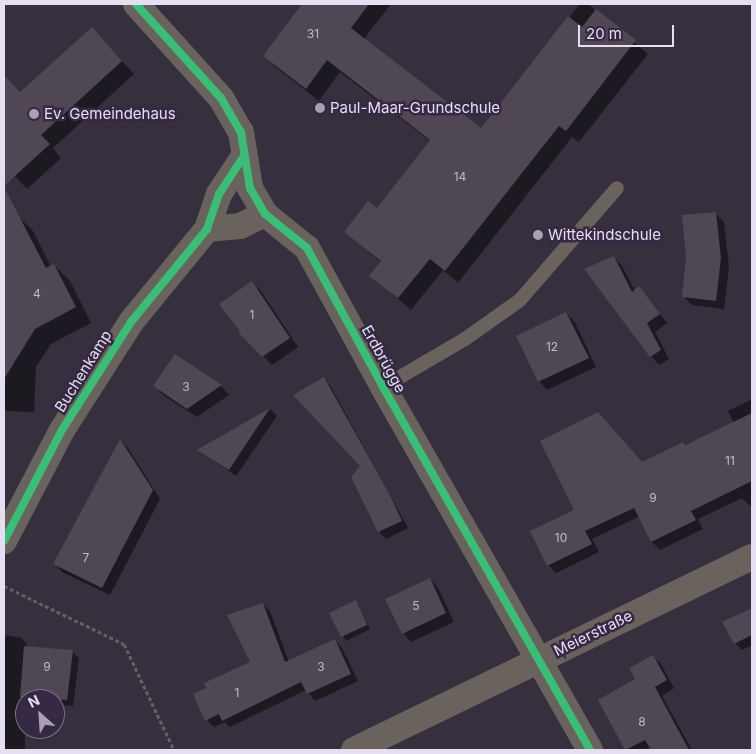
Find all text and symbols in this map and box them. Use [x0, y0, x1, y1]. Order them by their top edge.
scale bar [581, 15, 677, 47]
text: 20 m [586, 24, 622, 43]
house number: 31 [307, 27, 319, 41]
place label: Paul-Maar-Grundschule [330, 99, 500, 117]
marker: Paul-Maar-Grundschule [314, 102, 326, 114]
place label: Ev. Gemeindehaus [44, 105, 176, 123]
marker: Ev. Gemeindehaus [28, 108, 40, 120]
house number: 14 [454, 170, 466, 184]
place label: Wittekindschule [548, 226, 661, 244]
marker: Wittekindschule [532, 229, 544, 241]
house number: 4 [33, 287, 41, 301]
house number: 1 [250, 308, 254, 322]
street label: Erdbrügge [358, 322, 410, 396]
street label: Buchenkamp [51, 327, 115, 415]
house number: 12 [546, 340, 558, 354]
house number: 3 [182, 380, 190, 394]
house number: 11 [725, 454, 735, 468]
house number: 9 [649, 491, 657, 505]
house number: 10 [555, 531, 567, 545]
house number: 7 [83, 551, 89, 565]
house number: 5 [412, 599, 420, 613]
street label: Meierstraße [551, 606, 635, 660]
house number: 9 [43, 660, 51, 674]
house number: 3 [317, 660, 325, 674]
house number: 1 [235, 686, 239, 700]
north arrow [15, 689, 65, 739]
text: N [25, 691, 42, 711]
house number: 8 [638, 715, 646, 729]

